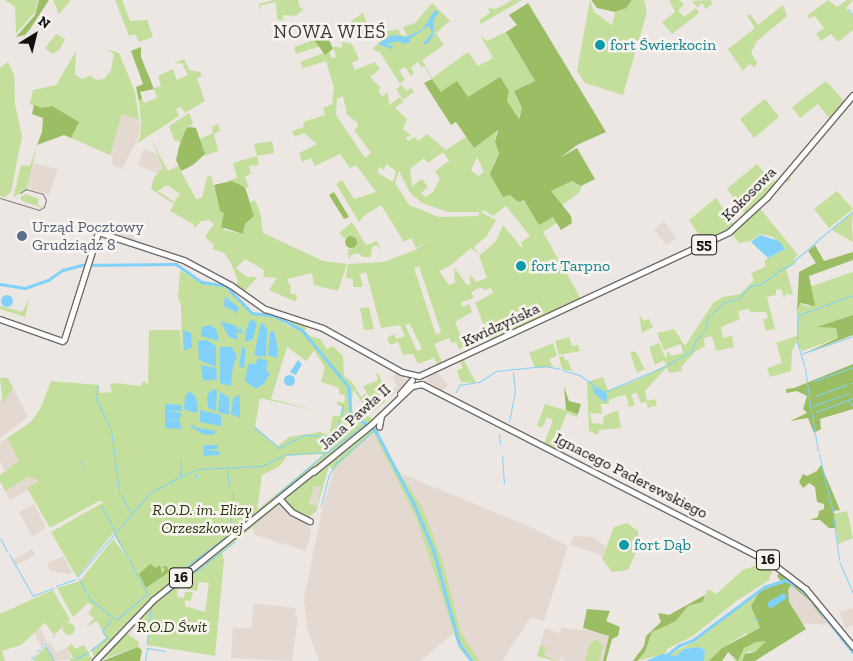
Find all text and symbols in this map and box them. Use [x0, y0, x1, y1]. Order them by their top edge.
north arrow [10, 10, 60, 60]
text: N [35, 12, 53, 32]
district label: NOWA WIEŚ [272, 21, 388, 43]
place label: fort Świerkocin [610, 35, 716, 55]
marker: fort Świerkocin [594, 39, 606, 51]
street label: Kokosowa [718, 163, 780, 225]
place label: Urząd Pocztowy Grudziądz 8 [32, 217, 144, 255]
marker: Urząd Pocztowy Grudziądz 8 [16, 230, 28, 242]
road number: 55 [690, 232, 718, 258]
place label: fort Tarpno [531, 256, 611, 276]
marker: fort Tarpno [515, 260, 527, 272]
street label: Kwidzyńska [459, 299, 543, 351]
street label: Jana Pawła II [315, 380, 395, 454]
street label: Ignacego Paderewskiego [551, 429, 711, 523]
park label: R.O.D. im. Elizy Orzeszkowej [152, 500, 252, 538]
place label: fort Dąb [634, 535, 691, 555]
marker: fort Dąb [618, 539, 630, 551]
road number: 16 [756, 548, 780, 572]
road number: 16 [168, 566, 194, 590]
park label: R.O.D Świt [137, 617, 207, 637]

